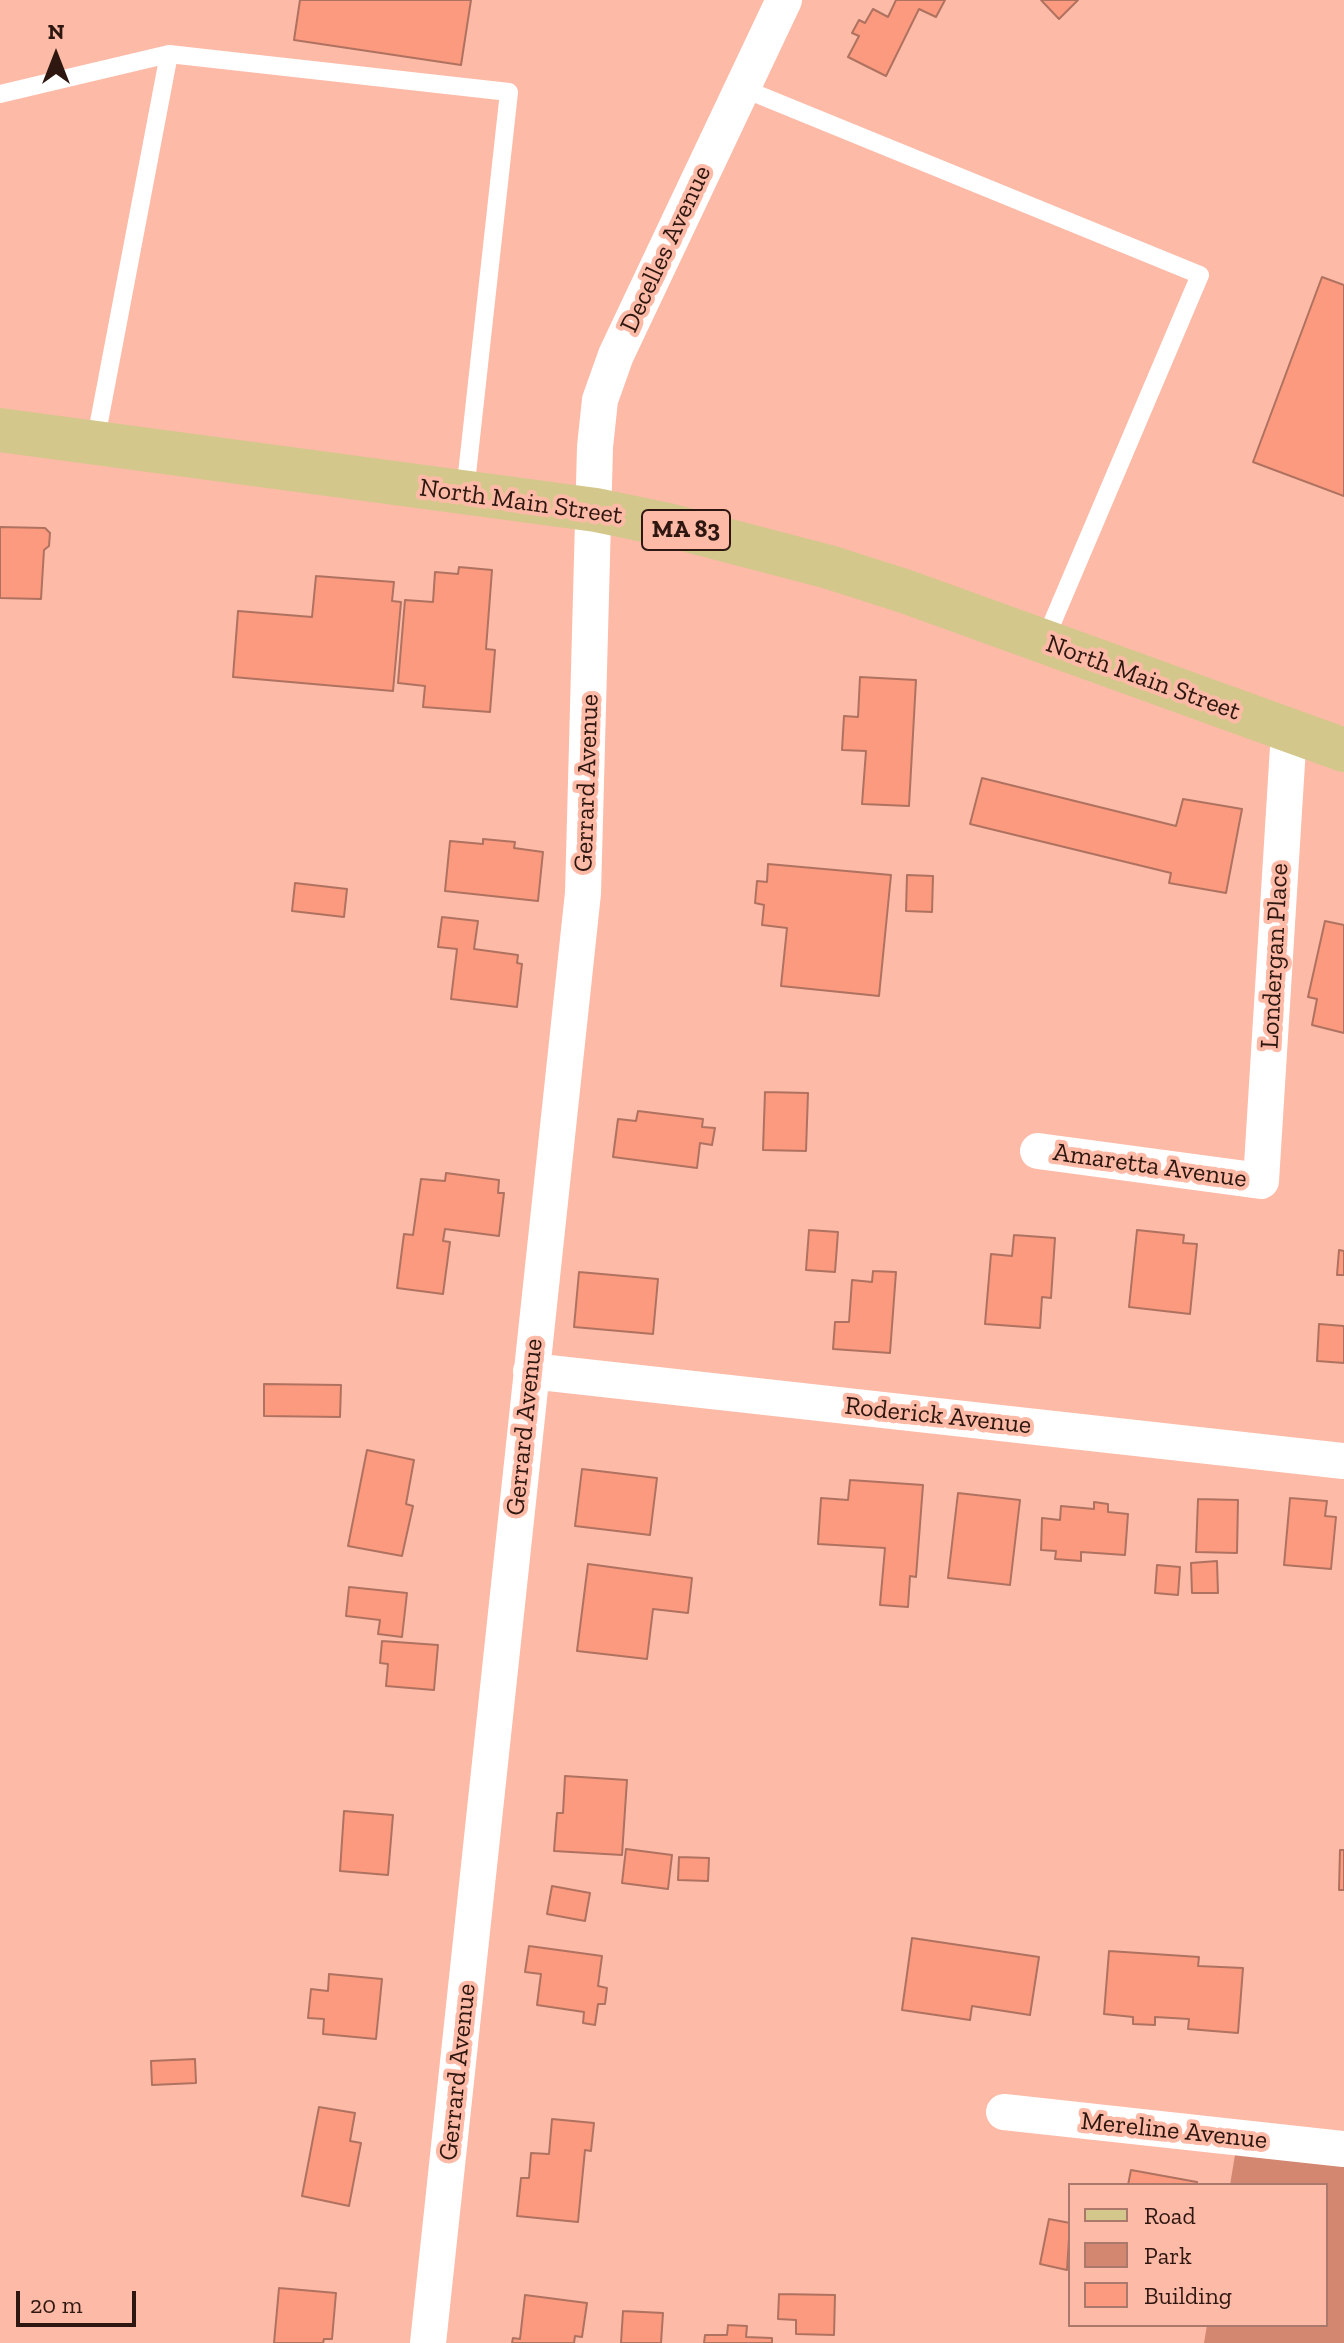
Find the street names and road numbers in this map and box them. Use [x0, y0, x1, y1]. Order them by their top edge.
street label: Decelles Avenue [614, 161, 718, 337]
street label: North Main Street [417, 472, 625, 532]
road number: MA 83 [642, 510, 730, 550]
street label: North Main Street [1041, 628, 1245, 728]
street label: Gerrard Avenue [568, 693, 606, 873]
street label: Londergan Place [1255, 862, 1295, 1050]
street label: Amaretta Avenue [1051, 1137, 1249, 1195]
street label: Gerrard Avenue [500, 1337, 550, 1517]
street label: Roderick Avenue [843, 1391, 1033, 1441]
street label: Gerrard Avenue [433, 1982, 483, 2162]
street label: Mereline Avenue [1079, 2106, 1269, 2156]

